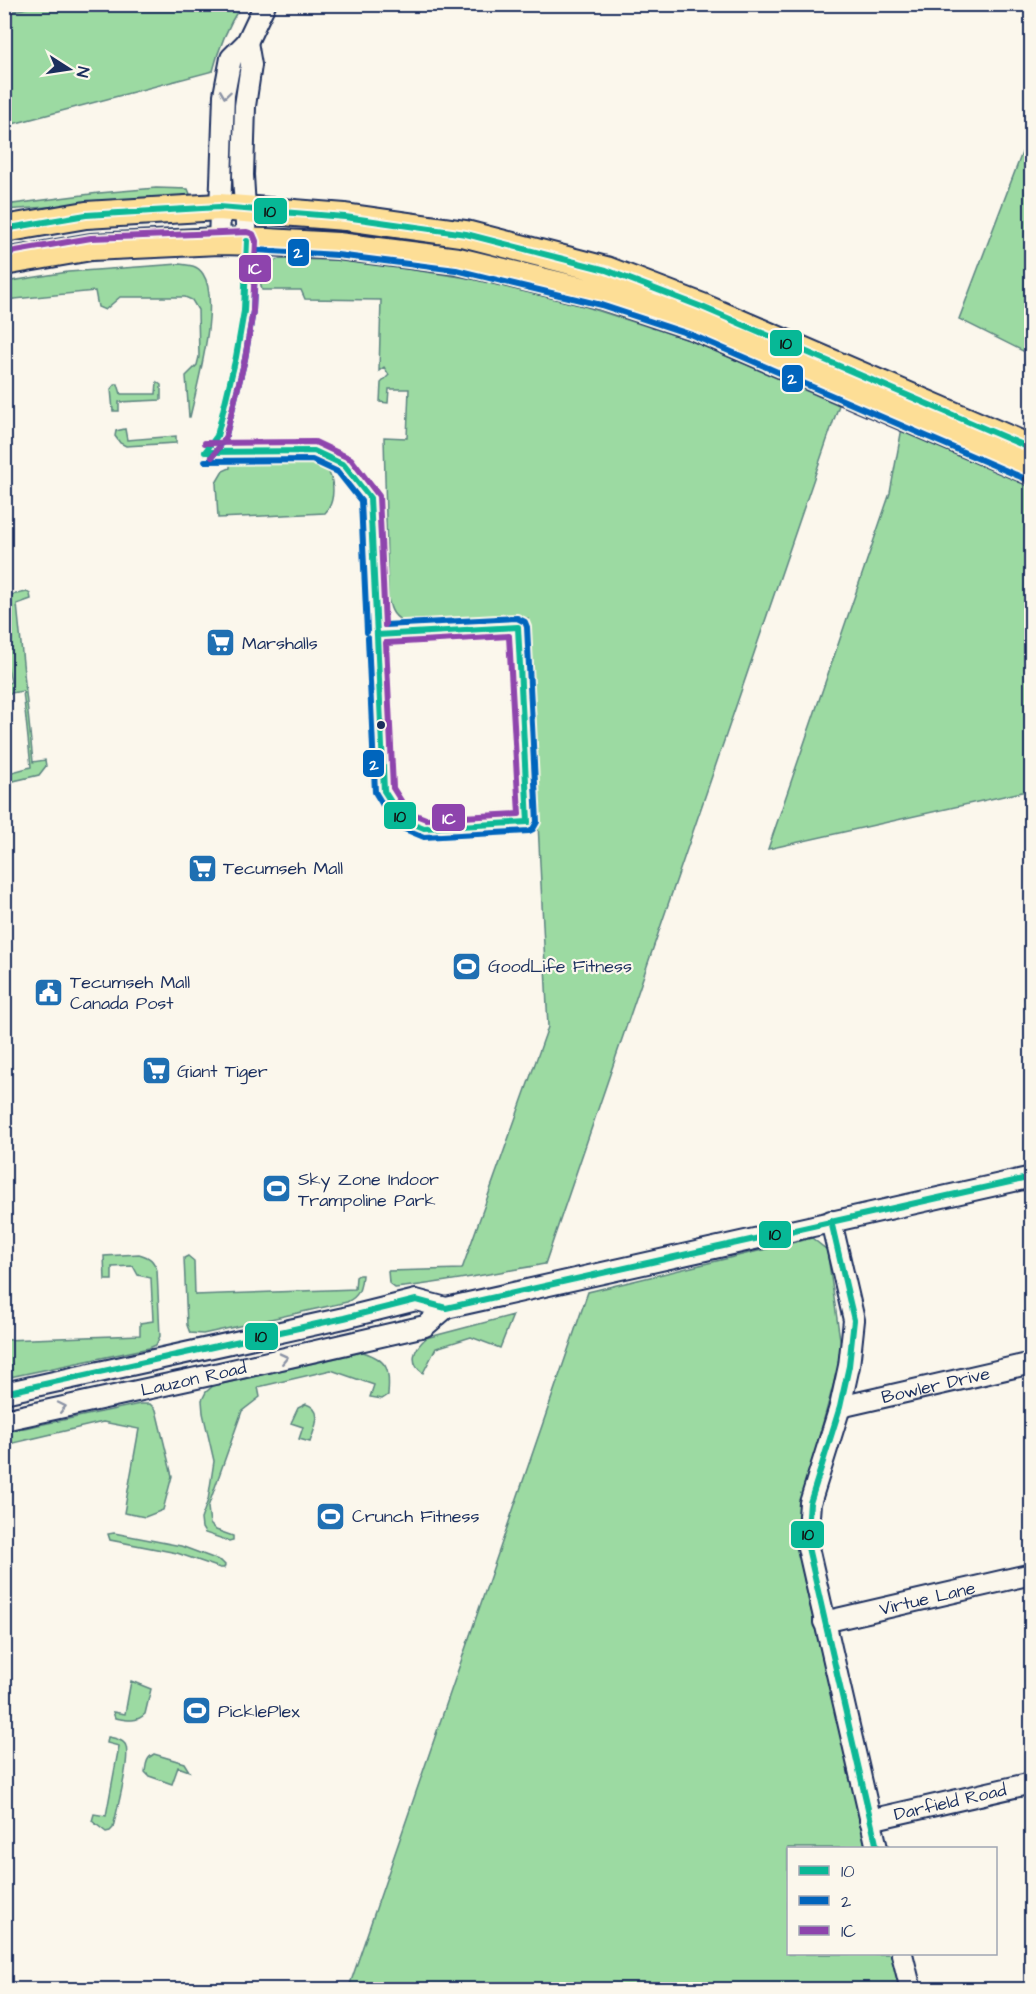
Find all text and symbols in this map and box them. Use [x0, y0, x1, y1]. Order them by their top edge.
north arrow [39, 39, 99, 99]
text: N [71, 65, 94, 79]
one-way arrow [219, 89, 231, 98]
line badge: 10 [253, 197, 288, 225]
text: 10 [264, 201, 276, 223]
line badge: 2 [287, 238, 310, 267]
text: 2 [292, 242, 303, 264]
line badge: 1C [238, 254, 272, 283]
text: 1C [248, 258, 262, 280]
line badge: 10 [769, 329, 803, 357]
text: 10 [780, 333, 792, 355]
line badge: 2 [781, 364, 804, 393]
text: 2 [786, 368, 797, 390]
supermarket icon: Marshalls [205, 627, 237, 659]
place label: Marshalls [242, 631, 318, 656]
unlabelled marker [375, 719, 387, 731]
line badge: 2 [362, 749, 385, 778]
text: 2 [368, 754, 379, 776]
line badge: 10 [383, 801, 417, 830]
line badge: 1C [431, 803, 466, 832]
text: 10 [394, 806, 406, 828]
text: 1C [442, 808, 456, 830]
supermarket icon: Tecumseh Mall [186, 852, 218, 884]
place label: Tecumseh Mall [223, 856, 343, 881]
sports icon: GoodLife Fitness [451, 950, 483, 982]
place label: GoodLife Fitness [488, 954, 632, 979]
place label: Tecumseh Mall Canada Post [70, 970, 190, 1016]
public building icon: Tecumseh Mall Canada Post [33, 976, 65, 1008]
supermarket icon: Giant Tiger [140, 1055, 172, 1087]
place label: Giant Tiger [177, 1059, 268, 1085]
place label: Sky Zone Indoor Trampoline Park [298, 1167, 439, 1213]
sports icon: Sky Zone Indoor Trampoline Park [261, 1173, 293, 1205]
line badge: 10 [758, 1220, 792, 1249]
text: 10 [769, 1224, 781, 1246]
line badge: 10 [244, 1322, 279, 1351]
text: 10 [255, 1326, 267, 1348]
one-way arrow [279, 1353, 289, 1366]
street label: Lauzon Road [139, 1355, 249, 1403]
street label: Bowler Drive [879, 1361, 993, 1410]
one-way arrow [56, 1402, 66, 1415]
sports icon: Crunch Fitness [315, 1500, 347, 1532]
place label: Crunch Fitness [352, 1504, 480, 1529]
line badge: 10 [790, 1520, 825, 1549]
text: 10 [802, 1524, 814, 1546]
street label: Virtue Lane [877, 1575, 978, 1622]
sports icon: PicklePlex [181, 1695, 213, 1727]
place label: PicklePlex [218, 1699, 300, 1724]
street label: Darfield Road [891, 1777, 1009, 1827]
legend [787, 1847, 997, 1955]
text: 10 [841, 1859, 855, 1884]
text: 2 [841, 1889, 852, 1914]
text: 1C [841, 1919, 856, 1944]

